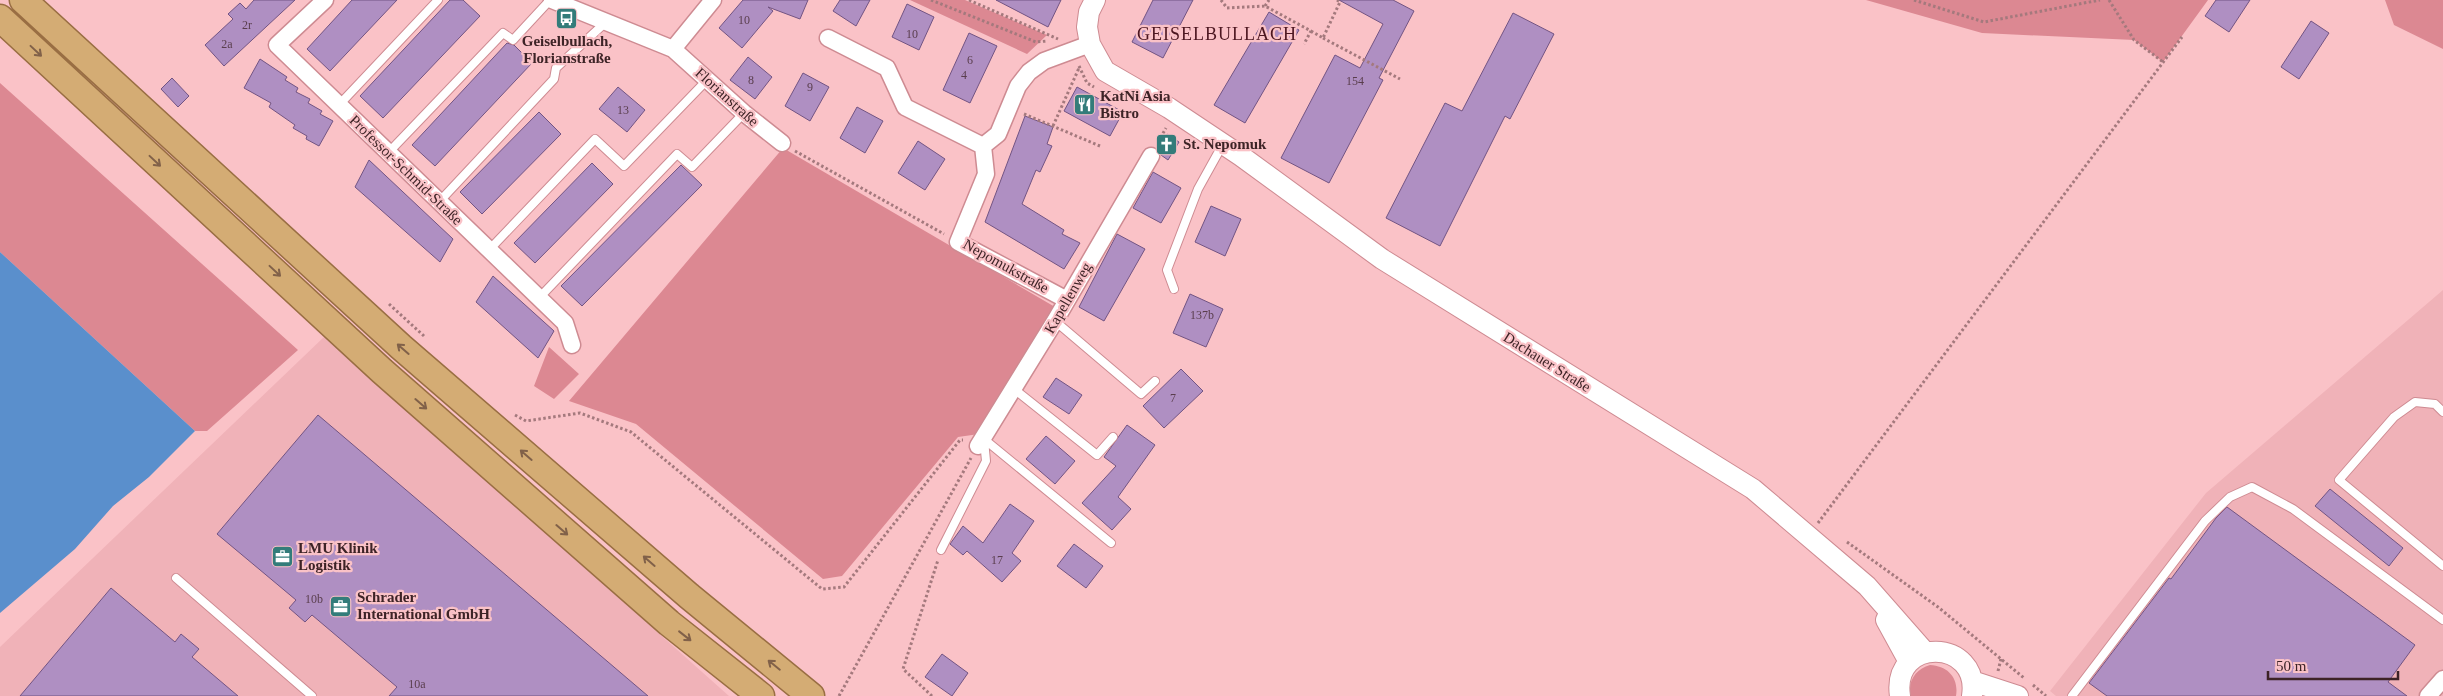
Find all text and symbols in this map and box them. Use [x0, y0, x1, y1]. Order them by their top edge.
bus stop icon: Geiselbullach, Florianstraße [555, 6, 579, 30]
house number: 10 [738, 13, 750, 27]
house number: 2r [242, 18, 252, 32]
district label: GEISELBULLACH [1137, 24, 1297, 44]
house number: 10 [906, 27, 918, 41]
place label: Geiselbullach, Florianstraße [522, 33, 612, 66]
house number: 2a [221, 37, 233, 51]
one-way arrow [29, 45, 42, 57]
house number: 6 [967, 53, 973, 67]
street label: Florianstraße [692, 65, 762, 130]
house number: 4 [961, 68, 967, 82]
house number: 8 [748, 73, 754, 87]
house number: 154 [1346, 74, 1364, 88]
house number: 9 [807, 80, 813, 94]
place label: KatNi Asia Bistro [1100, 88, 1171, 121]
restaurant icon: KatNi Asia Bistro [1072, 93, 1096, 117]
house number: 13 [617, 103, 629, 117]
street label: Professor-Schmid-Straße [346, 112, 466, 228]
church icon: St. Nepomuk [1155, 132, 1179, 156]
place label: St. Nepomuk [1183, 136, 1267, 152]
one-way arrow [149, 155, 162, 167]
street label: Nepomukstraße [961, 236, 1052, 296]
street label: Kapellenweg [1041, 259, 1095, 336]
one-way arrow [268, 265, 281, 277]
house number: 137b [1190, 308, 1214, 322]
street label: Dachauer Straße [1501, 329, 1594, 395]
one-way arrow [396, 343, 409, 355]
house number: 7 [1170, 391, 1176, 405]
one-way arrow [414, 399, 427, 410]
one-way arrow [519, 449, 532, 461]
one-way arrow [556, 524, 569, 535]
place label: LMU Klinik Logistik [298, 540, 378, 573]
office icon: LMU Klinik Logistik [270, 545, 294, 569]
house number: 17 [991, 553, 1003, 567]
one-way arrow [642, 555, 655, 567]
place label: Schrader International GmbH [357, 589, 490, 622]
house number: 10b [305, 592, 323, 606]
office icon: Schrader International GmbH [329, 594, 353, 618]
one-way arrow [678, 631, 692, 641]
scale bar [2268, 648, 2398, 680]
text: 50 m [2276, 658, 2307, 674]
one-way arrow [767, 660, 780, 671]
house number: 10a [408, 677, 426, 691]

